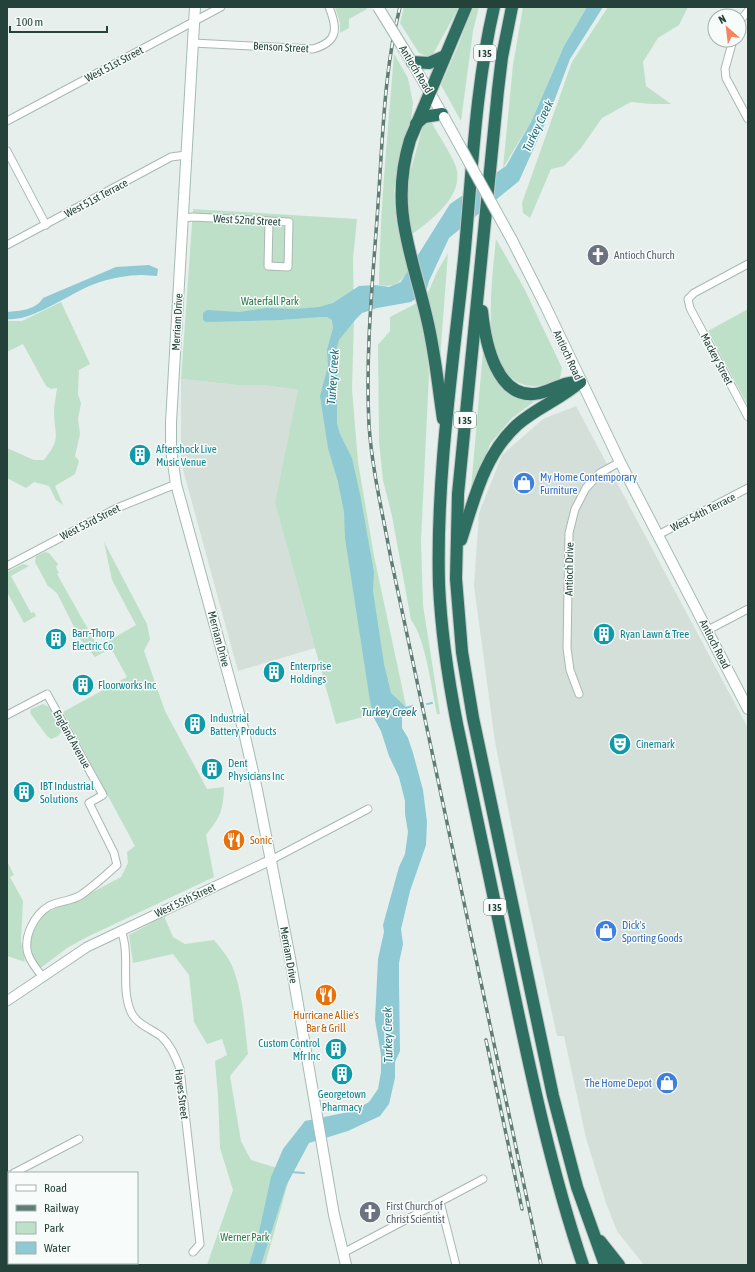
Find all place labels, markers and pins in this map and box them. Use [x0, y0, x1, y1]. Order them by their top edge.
church icon: Antioch Church [585, 242, 611, 268]
place label: Antioch Church [614, 249, 675, 261]
building icon: Aftershock Live Music Venue [127, 442, 153, 468]
place label: Aftershock Live Music Venue [156, 443, 217, 468]
shop icon: My Home Contemporary Furniture [511, 470, 537, 496]
place label: My Home Contemporary Furniture [540, 471, 638, 496]
building icon: Ryan Lawn & Tree [591, 621, 617, 647]
building icon: Barr-Thorp Electric Co [43, 626, 69, 652]
place label: Barr-Thorp Electric Co [72, 627, 115, 652]
place label: Ryan Lawn & Tree [620, 628, 689, 640]
building icon: Enterprise Holdings [261, 659, 287, 685]
place label: Enterprise Holdings [290, 660, 331, 685]
building icon: Floorworks Inc [70, 672, 96, 698]
place label: Floorworks Inc [98, 679, 157, 691]
building icon: Industrial Battery Products [182, 711, 208, 737]
place label: Industrial Battery Products [210, 712, 276, 737]
theatre icon: Cinemark [607, 731, 633, 757]
place label: Cinemark [636, 738, 675, 750]
building icon: Dent Physicians Inc [199, 756, 225, 782]
place label: Dent Physicians Inc [228, 757, 285, 782]
building icon: IBT Industrial Solutions [11, 779, 37, 805]
place label: IBT Industrial Solutions [40, 780, 94, 805]
restaurant icon: Sonic [221, 827, 247, 853]
place label: Sonic [250, 834, 273, 846]
shop icon: Dick's Sporting Goods [593, 918, 619, 944]
place label: Dick's Sporting Goods [622, 919, 683, 944]
restaurant icon: Hurricane Allie's Bar & Grill [313, 982, 339, 1008]
place label: Hurricane Allie's Bar & Grill [293, 1009, 359, 1034]
building icon: Custom Control Mfr Inc [323, 1036, 349, 1062]
place label: Custom Control Mfr Inc [258, 1037, 321, 1062]
building icon: Georgetown Pharmacy [329, 1061, 355, 1087]
shop icon: The Home Depot [654, 1070, 680, 1096]
place label: The Home Depot [585, 1077, 652, 1089]
place label: Georgetown Pharmacy [318, 1088, 366, 1113]
church icon: First Church of Christ Scientist [357, 1199, 383, 1225]
place label: First Church of Christ Scientist [386, 1200, 445, 1225]

